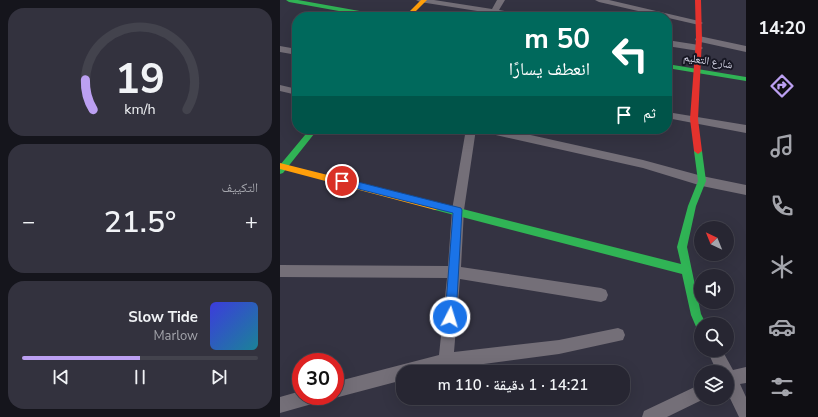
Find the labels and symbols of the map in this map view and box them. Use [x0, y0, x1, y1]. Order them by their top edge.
street label: شارع التعليم [682, 50, 734, 72]
pin [325, 164, 359, 198]
north arrow [694, 221, 734, 261]
position arrow [429, 296, 471, 338]
speed limit sign: 30 [292, 353, 344, 405]

